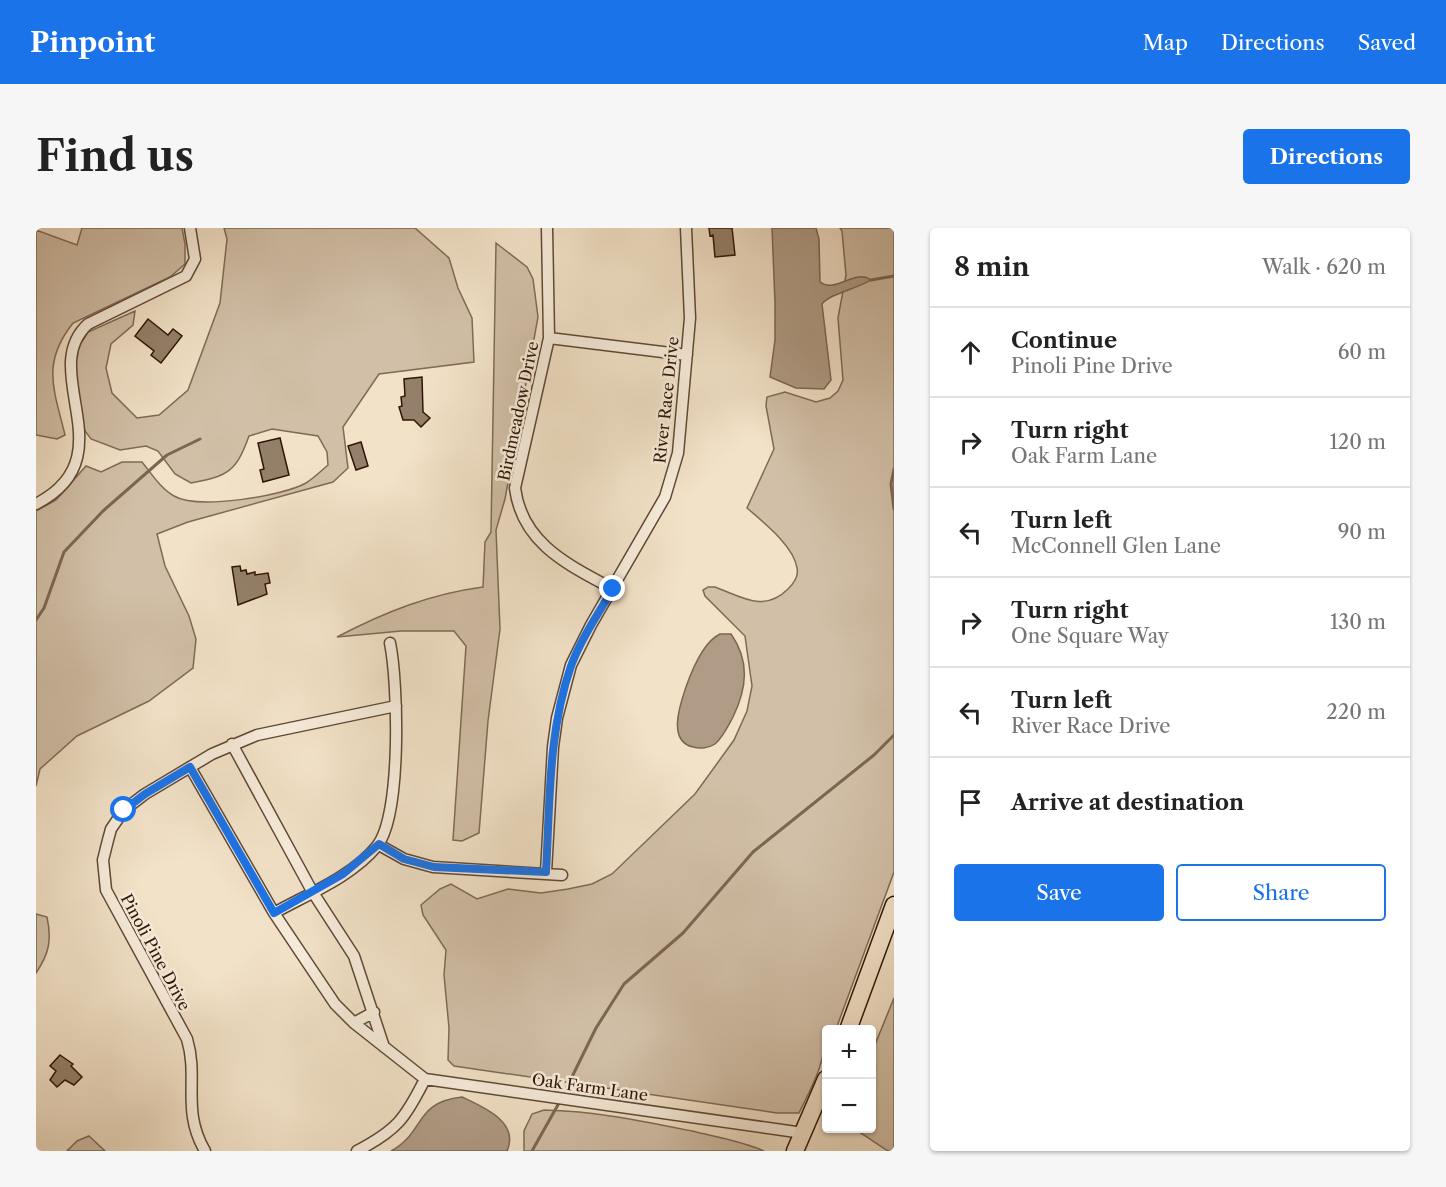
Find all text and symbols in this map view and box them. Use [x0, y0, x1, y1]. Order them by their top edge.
text: Pinpoint [30, 25, 155, 59]
text: Map [1143, 30, 1188, 55]
text: Directions [1221, 30, 1325, 55]
text: Saved [1358, 30, 1416, 55]
button: Directions [1243, 129, 1410, 184]
text: Find us [36, 130, 194, 182]
text: 8 min [954, 251, 1030, 283]
text: Walk · 620 m [1262, 255, 1386, 279]
text: Continue [1011, 327, 1117, 354]
street label: River Race Drive [649, 335, 683, 464]
icon: ahead [954, 336, 987, 369]
street label: Birdmeadow Drive [493, 339, 543, 483]
text: 60 m [1338, 340, 1386, 364]
text: Pinoli Pine Drive [1011, 354, 1173, 378]
text: Turn right [1011, 417, 1129, 444]
icon: right [954, 426, 987, 459]
text: 120 m [1329, 430, 1386, 454]
text: Oak Farm Lane [1011, 444, 1157, 468]
text: Turn left [1011, 507, 1112, 534]
icon: left [954, 516, 987, 549]
text: 90 m [1338, 520, 1386, 544]
text: McConnell Glen Lane [1011, 534, 1221, 558]
route end [599, 575, 625, 601]
text: Turn right [1011, 597, 1129, 624]
icon: right [954, 606, 987, 639]
text: 130 m [1330, 610, 1386, 634]
text: One Square Way [1011, 624, 1169, 648]
text: Turn left [1011, 687, 1112, 714]
icon: left [954, 696, 987, 729]
text: 220 m [1326, 700, 1386, 724]
text: River Race Drive [1011, 714, 1171, 738]
icon: arrive [954, 786, 987, 819]
text: Arrive at destination [1011, 789, 1244, 816]
route start [110, 796, 136, 822]
button: Save [954, 864, 1164, 921]
button: Share [1176, 864, 1386, 921]
street label: Pinoli Pine Drive [117, 890, 195, 1014]
map controls [822, 1025, 876, 1133]
button: + [822, 1025, 876, 1079]
street label: Oak Farm Lane [531, 1069, 649, 1105]
button: − [822, 1079, 876, 1133]

